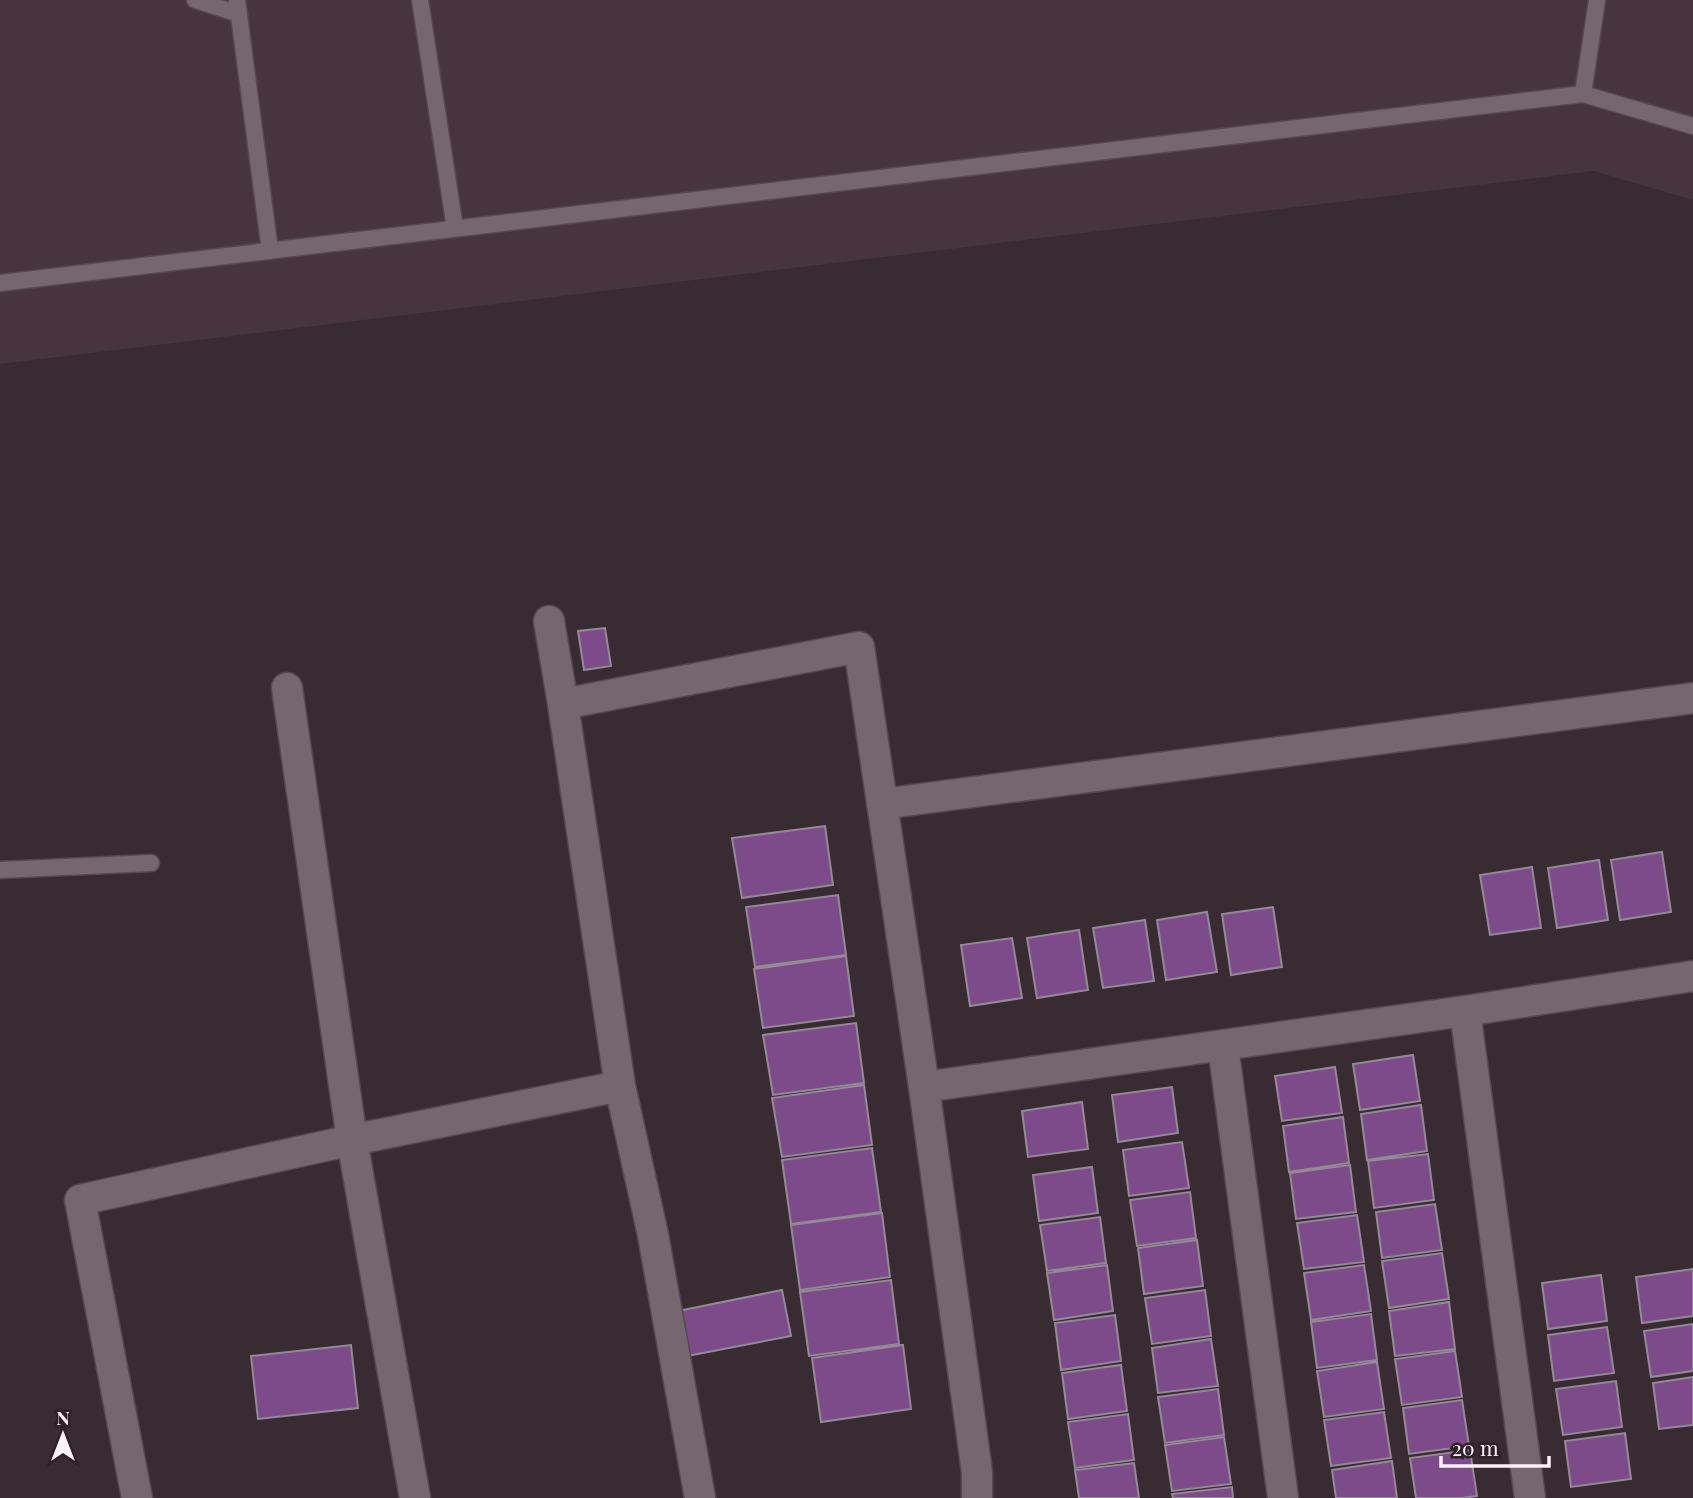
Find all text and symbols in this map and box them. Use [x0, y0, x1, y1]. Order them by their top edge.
north arrow [28, 1400, 98, 1470]
text: N [56, 1404, 70, 1430]
scale bar [1441, 1424, 1550, 1468]
text: 20 m [1452, 1433, 1499, 1461]

